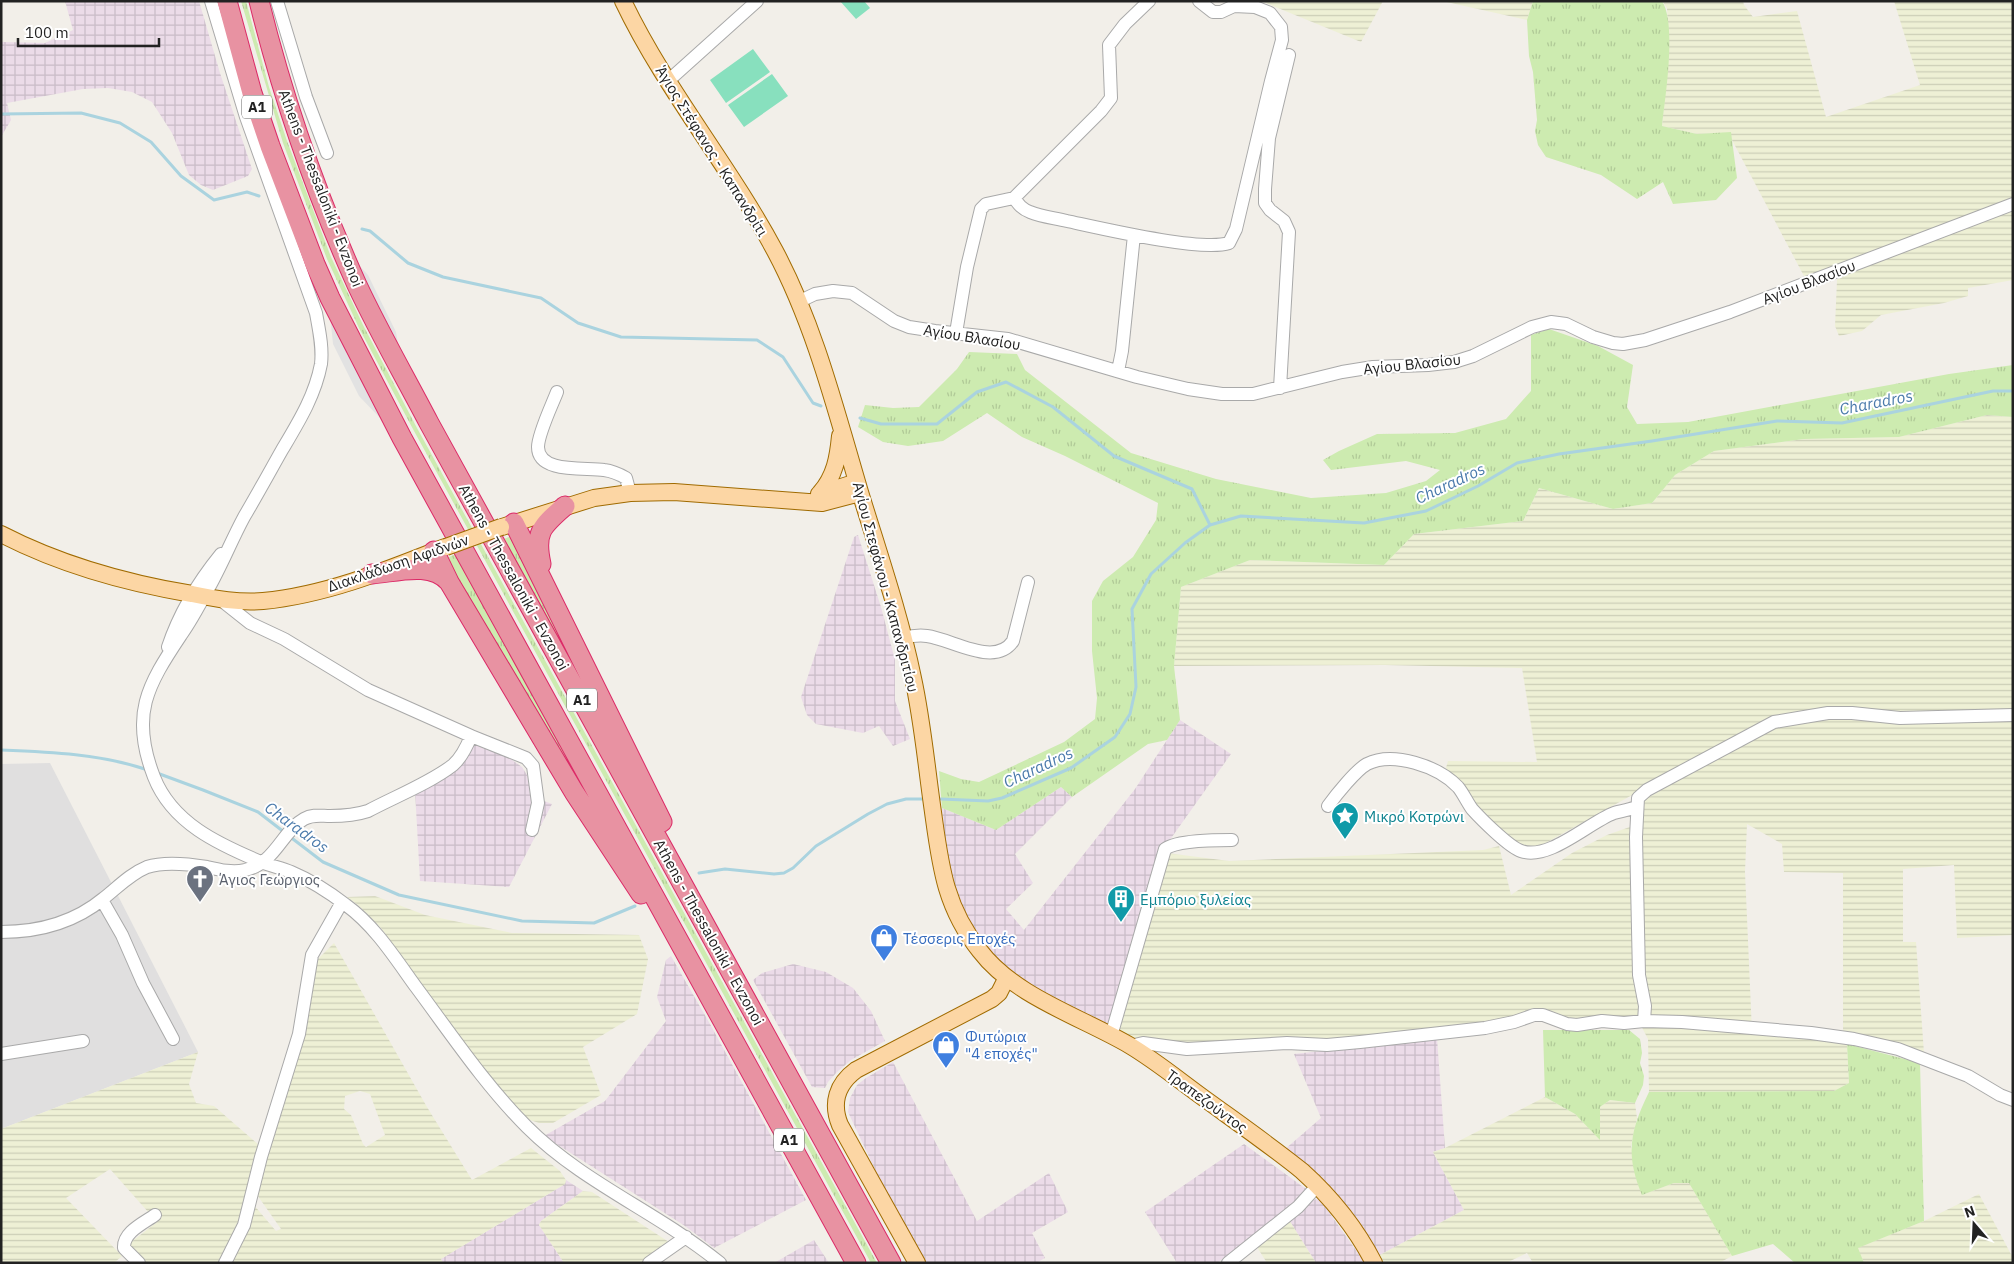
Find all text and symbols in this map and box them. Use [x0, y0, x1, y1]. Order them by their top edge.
scale bar [18, 15, 159, 47]
text: 100 m [25, 23, 69, 42]
street label: Άγιος Στέφανος - Καπανδρίτι [652, 62, 773, 240]
street label: Athens - Thessaloniki - Evzonoi [275, 87, 367, 289]
road number: Α1 [242, 95, 272, 118]
street label: Αγίου Βλασίου [1760, 256, 1858, 308]
street label: Αγίου Βλασίου [922, 320, 1022, 354]
street label: Αγίου Βλασίου [1362, 349, 1462, 379]
water label: Charadros [1838, 385, 1914, 419]
water label: Charadros [1412, 458, 1488, 508]
street label: Αγίου Στεφάνου - Καπανδριτίου [849, 480, 923, 694]
street label: Athens - Thessaloniki - Evzonoi [455, 481, 573, 673]
street label: Διακλάδωση Αφιδνών [325, 530, 471, 596]
road number: Α1 [567, 688, 597, 712]
water label: Charadros [1000, 742, 1076, 792]
water label: Charadros [261, 797, 333, 857]
place icon: Μικρό Κοτρώνι [1330, 801, 1360, 840]
place label: Μικρό Κοτρώνι [1364, 807, 1465, 826]
street label: Athens - Thessaloniki - Evzonoi [650, 836, 768, 1028]
church icon: Άγιος Γεώργιος [185, 864, 215, 903]
place label: Άγιος Γεώργιος [219, 870, 320, 889]
building icon: Εμπόριο ξυλείας [1106, 884, 1136, 923]
place label: Εμπόριο ξυλείας [1140, 890, 1251, 909]
shop icon: Τέσσερις Εποχές [869, 923, 899, 962]
place label: Τέσσερις Εποχές [903, 929, 1015, 948]
place label: Φυτώρια "4 εποχές" [965, 1027, 1038, 1063]
shop icon: Φυτώρια "4 εποχές" [931, 1030, 961, 1069]
street label: Τραπεζούντος [1163, 1065, 1251, 1137]
road number: Α1 [774, 1128, 804, 1152]
north arrow [1949, 1199, 1999, 1249]
text: N [1962, 1202, 1977, 1222]

